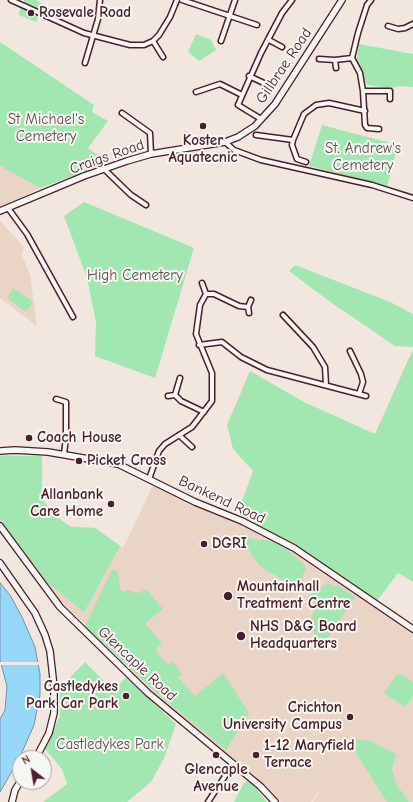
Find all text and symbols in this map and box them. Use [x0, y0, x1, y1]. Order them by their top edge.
place label: Rosevale Road [39, 4, 131, 22]
marker: Rosevale Road [26, 8, 36, 18]
street label: Gillbrae Road [252, 25, 316, 107]
park label: St Michael's Cemetery [8, 111, 84, 146]
marker: Koster Aquatecnic [198, 121, 208, 131]
place label: Koster Aquatecnic [168, 132, 238, 167]
street label: Craigs Road [67, 136, 147, 178]
park label: St. Andrew's Cemetery [325, 140, 401, 175]
park label: High Cemetery [87, 267, 183, 285]
place label: Coach House [37, 429, 122, 447]
marker: Coach House [24, 433, 34, 443]
place label: Picket Cross [87, 452, 166, 470]
marker: Picket Cross [74, 456, 84, 466]
street label: Bankend Road [176, 472, 268, 528]
place label: Allanbank Care Home [30, 486, 103, 521]
marker: Allanbank Care Home [106, 499, 116, 509]
place label: DGRI [212, 535, 247, 553]
marker: DGRI [199, 539, 209, 549]
place label: Mountainhall Treatment Centre [237, 578, 350, 613]
marker: Mountainhall Treatment Centre [222, 590, 234, 602]
place label: NHS D&G Board Headquarters [250, 618, 357, 653]
street label: Glencaple Road [94, 623, 180, 705]
marker: NHS D&G Board Headquarters [235, 630, 247, 642]
place label: Castledykes Park Car Park [26, 678, 118, 713]
marker: Castledykes Park Car Park [121, 691, 131, 701]
place label: Crichton University Campus [223, 699, 342, 734]
marker: Crichton University Campus [345, 712, 355, 722]
park label: Castledykes Park [56, 736, 164, 754]
place label: 1-12 Maryfield Terrace [264, 737, 355, 772]
north arrow [12, 750, 52, 790]
marker: Glencaple Avenue [211, 750, 221, 760]
marker: 1-12 Maryfield Terrace [251, 750, 261, 760]
text: N [20, 753, 33, 768]
place label: Glencaple Avenue [184, 761, 248, 796]

